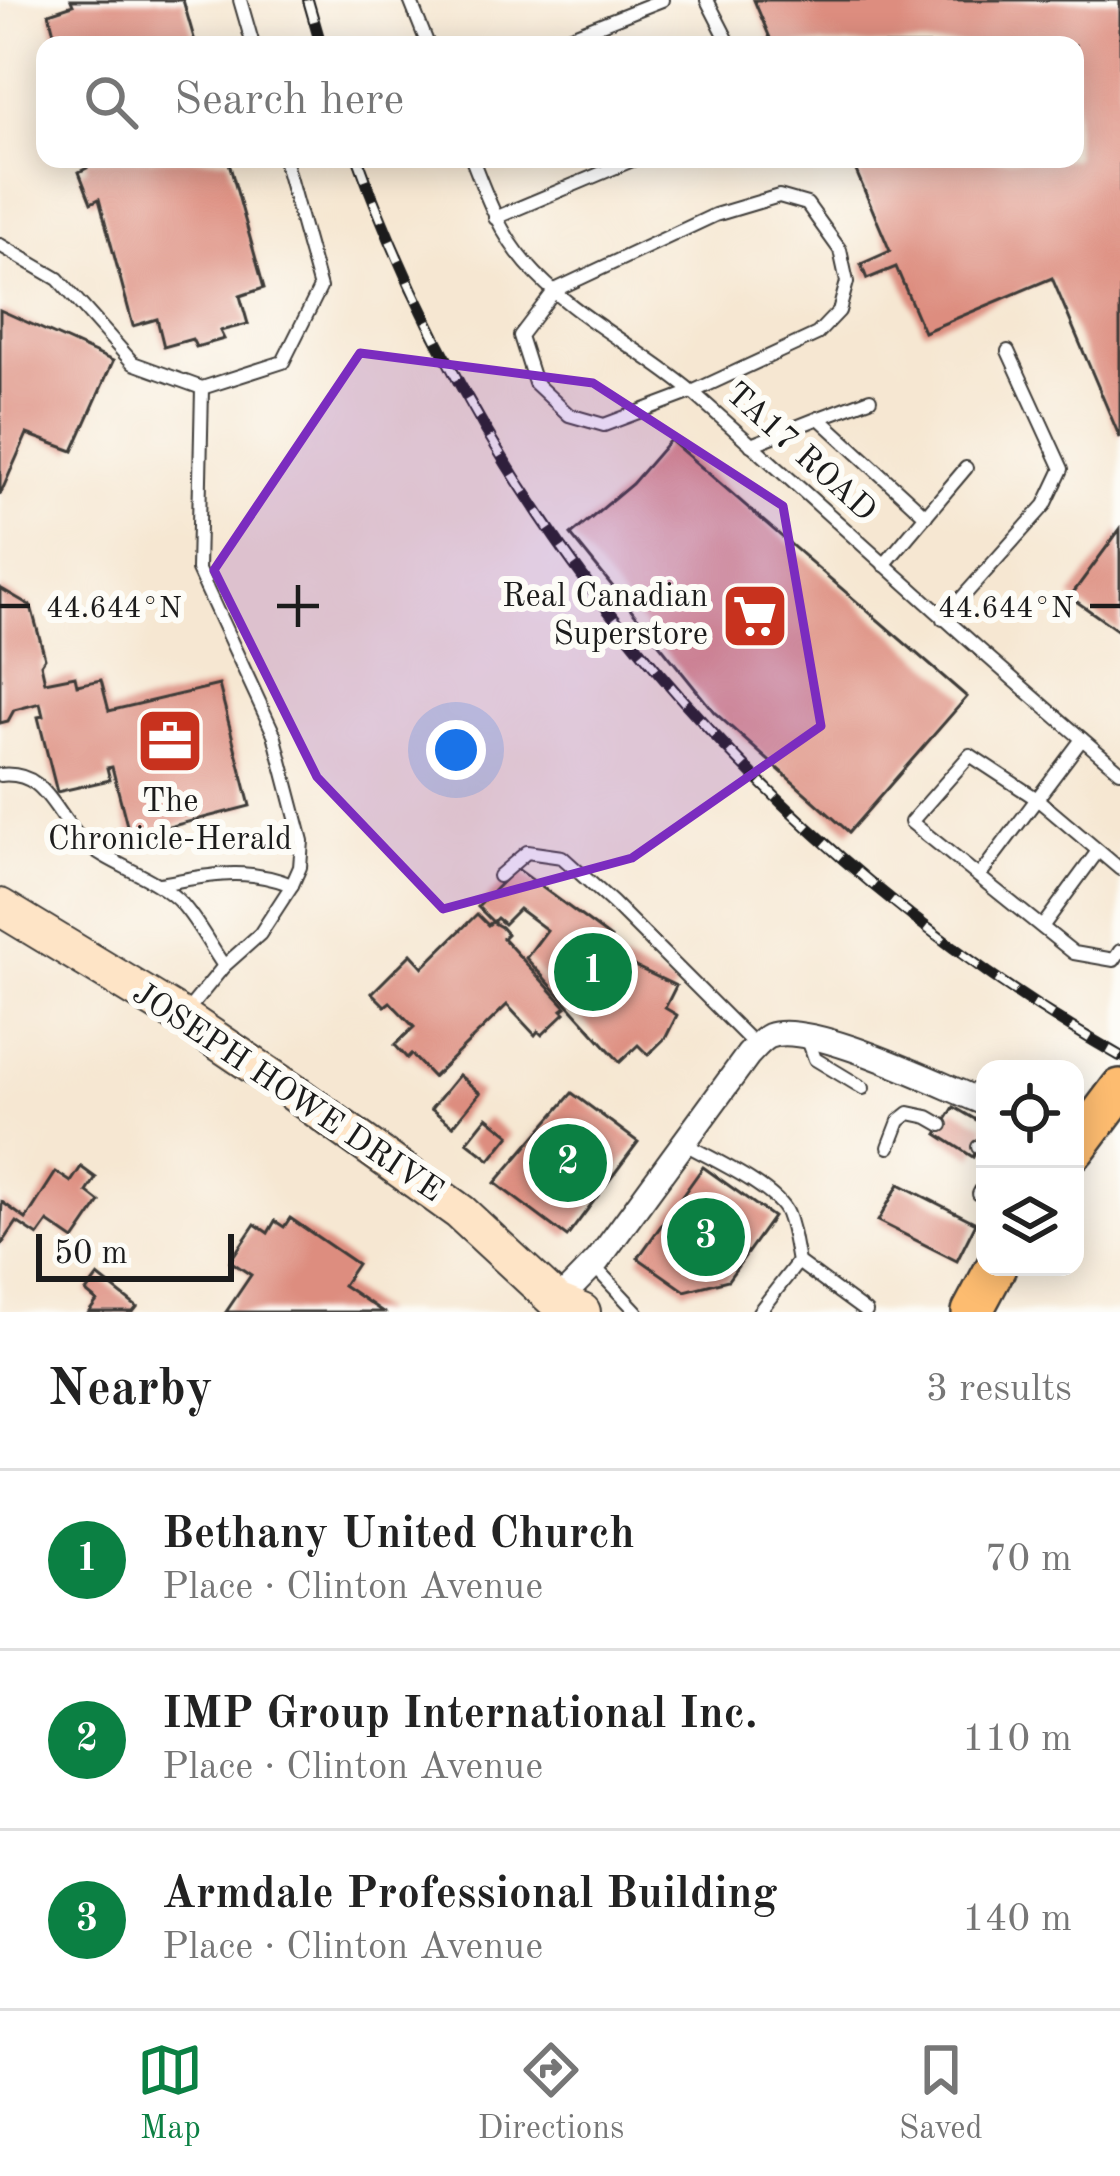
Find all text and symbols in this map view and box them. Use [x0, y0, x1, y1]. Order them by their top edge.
search box [36, 36, 1084, 168]
icon: search [78, 69, 144, 135]
text: Search here [174, 79, 404, 124]
street label: TA17 ROAD [719, 377, 881, 529]
place label: Real Canadian Superstore [502, 581, 708, 652]
supermarket icon: Real Canadian Superstore [720, 581, 790, 651]
text: 44.644°N [46, 594, 182, 624]
text: 44.644°N [938, 594, 1074, 624]
office icon: The Chronicle-Herald [135, 706, 205, 776]
your location [426, 720, 486, 780]
place label: The Chronicle-Herald [48, 786, 292, 857]
pin: 1 [554, 927, 632, 1017]
street label: JOSEPH HOWE DRIVE [126, 977, 448, 1209]
map controls [976, 1060, 1084, 1276]
button: locate [976, 1060, 1084, 1168]
pin: 2 [529, 1118, 607, 1208]
button: layers [976, 1168, 1084, 1276]
pin: 3 [667, 1192, 745, 1282]
scale bar [36, 1228, 234, 1281]
text: 50 m [54, 1238, 128, 1271]
text: Nearby [48, 1365, 213, 1416]
text: 3 results [926, 1370, 1072, 1409]
text: Bethany United Church [162, 1513, 635, 1558]
text: 1 [76, 1540, 98, 1579]
text: 70 m [985, 1540, 1072, 1579]
text: Place · Clinton Avenue [162, 1568, 543, 1607]
text: IMP Group International Inc. [162, 1693, 758, 1738]
text: 2 [76, 1720, 98, 1759]
text: 110 m [962, 1720, 1072, 1759]
text: Place · Clinton Avenue [162, 1748, 543, 1787]
text: Armdale Professional Building [162, 1873, 777, 1918]
text: 3 [76, 1900, 98, 1939]
text: 140 m [962, 1900, 1072, 1939]
text: Place · Clinton Avenue [162, 1928, 543, 1967]
tab: Map [137, 2037, 203, 2150]
tab: Directions [478, 2037, 624, 2150]
tab: Saved [899, 2037, 983, 2150]

